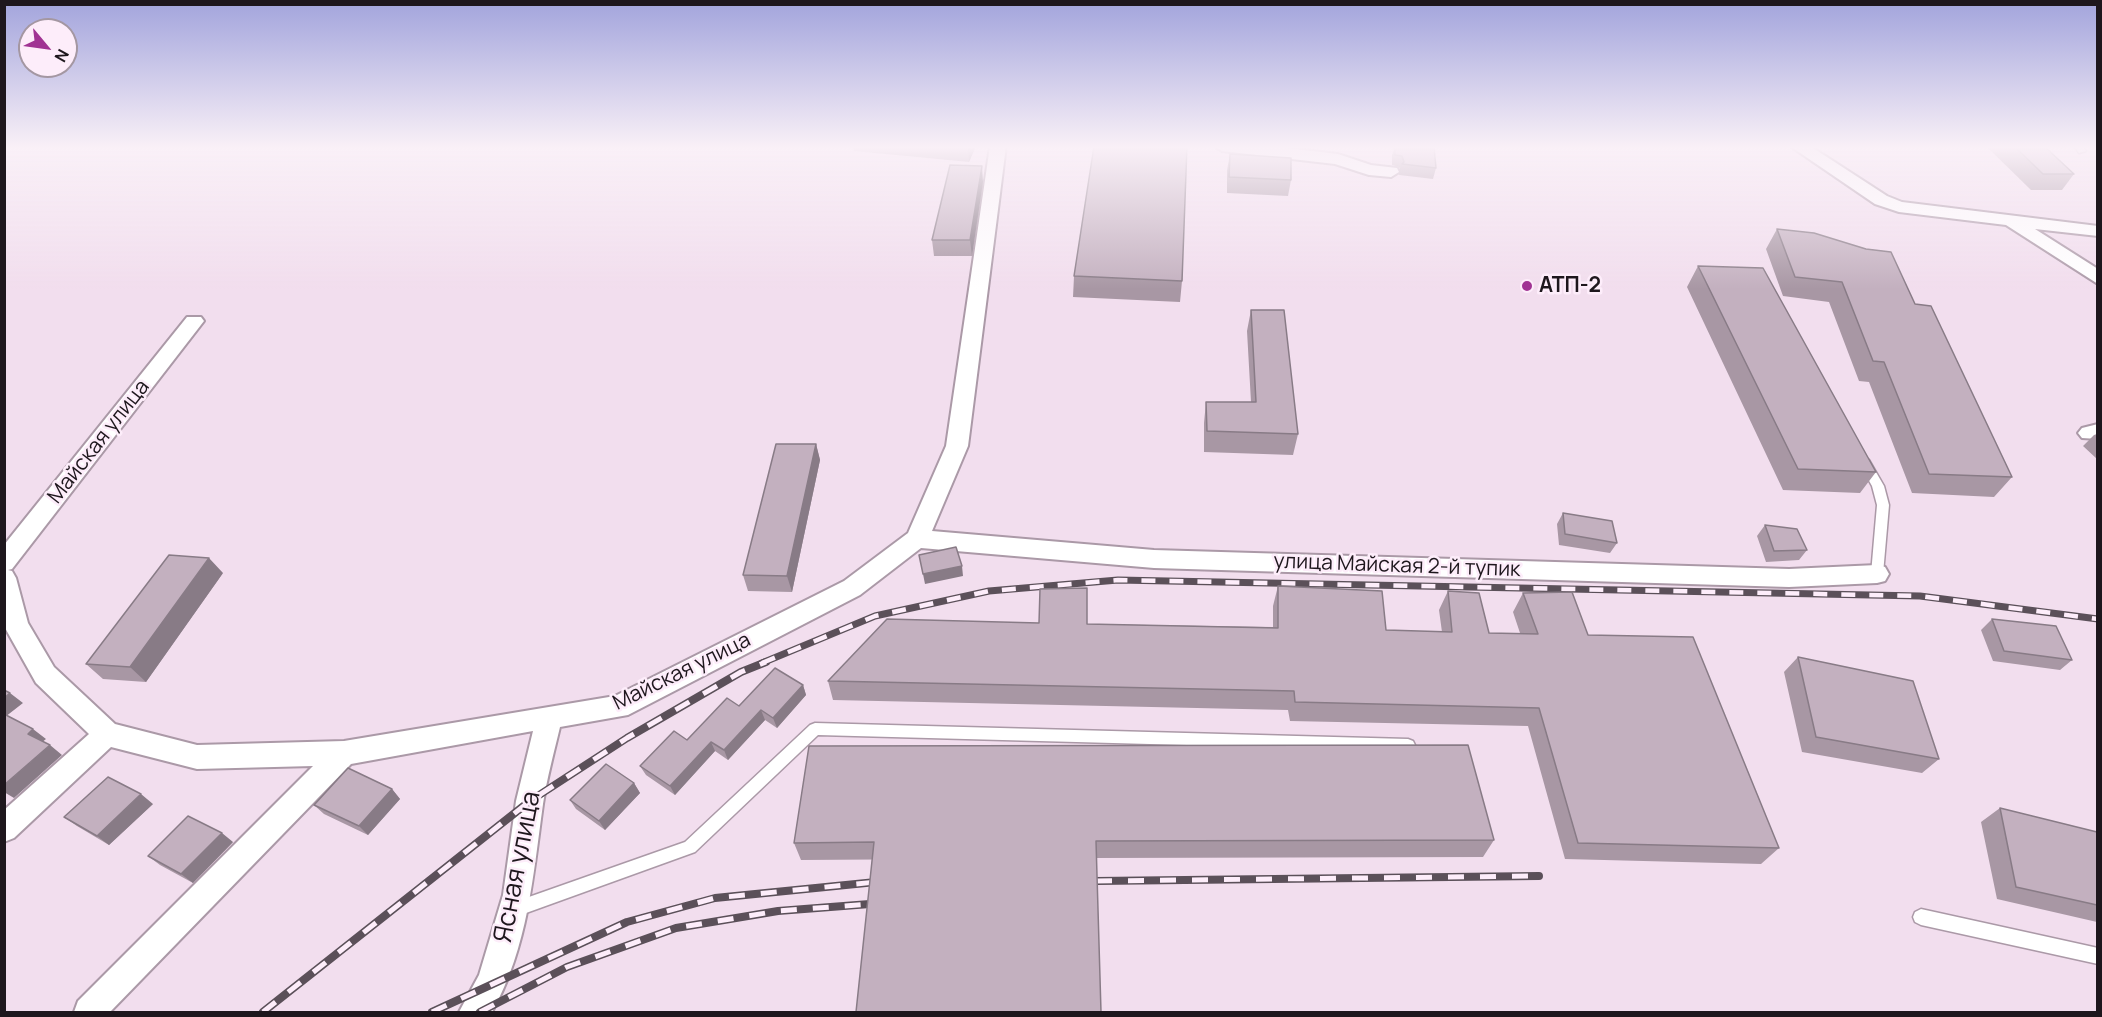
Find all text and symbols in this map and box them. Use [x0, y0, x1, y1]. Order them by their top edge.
north arrow [18, 18, 78, 78]
text: N [50, 45, 74, 66]
place label: АТП-2 [1539, 273, 1601, 299]
marker: АТП-2 [1520, 279, 1534, 293]
street label: Майская улица [43, 375, 155, 509]
street label: улица Майская 2-й тупик [1273, 549, 1521, 583]
street label: Майская улица [609, 628, 755, 716]
street label: Ясная улица [488, 789, 548, 945]

